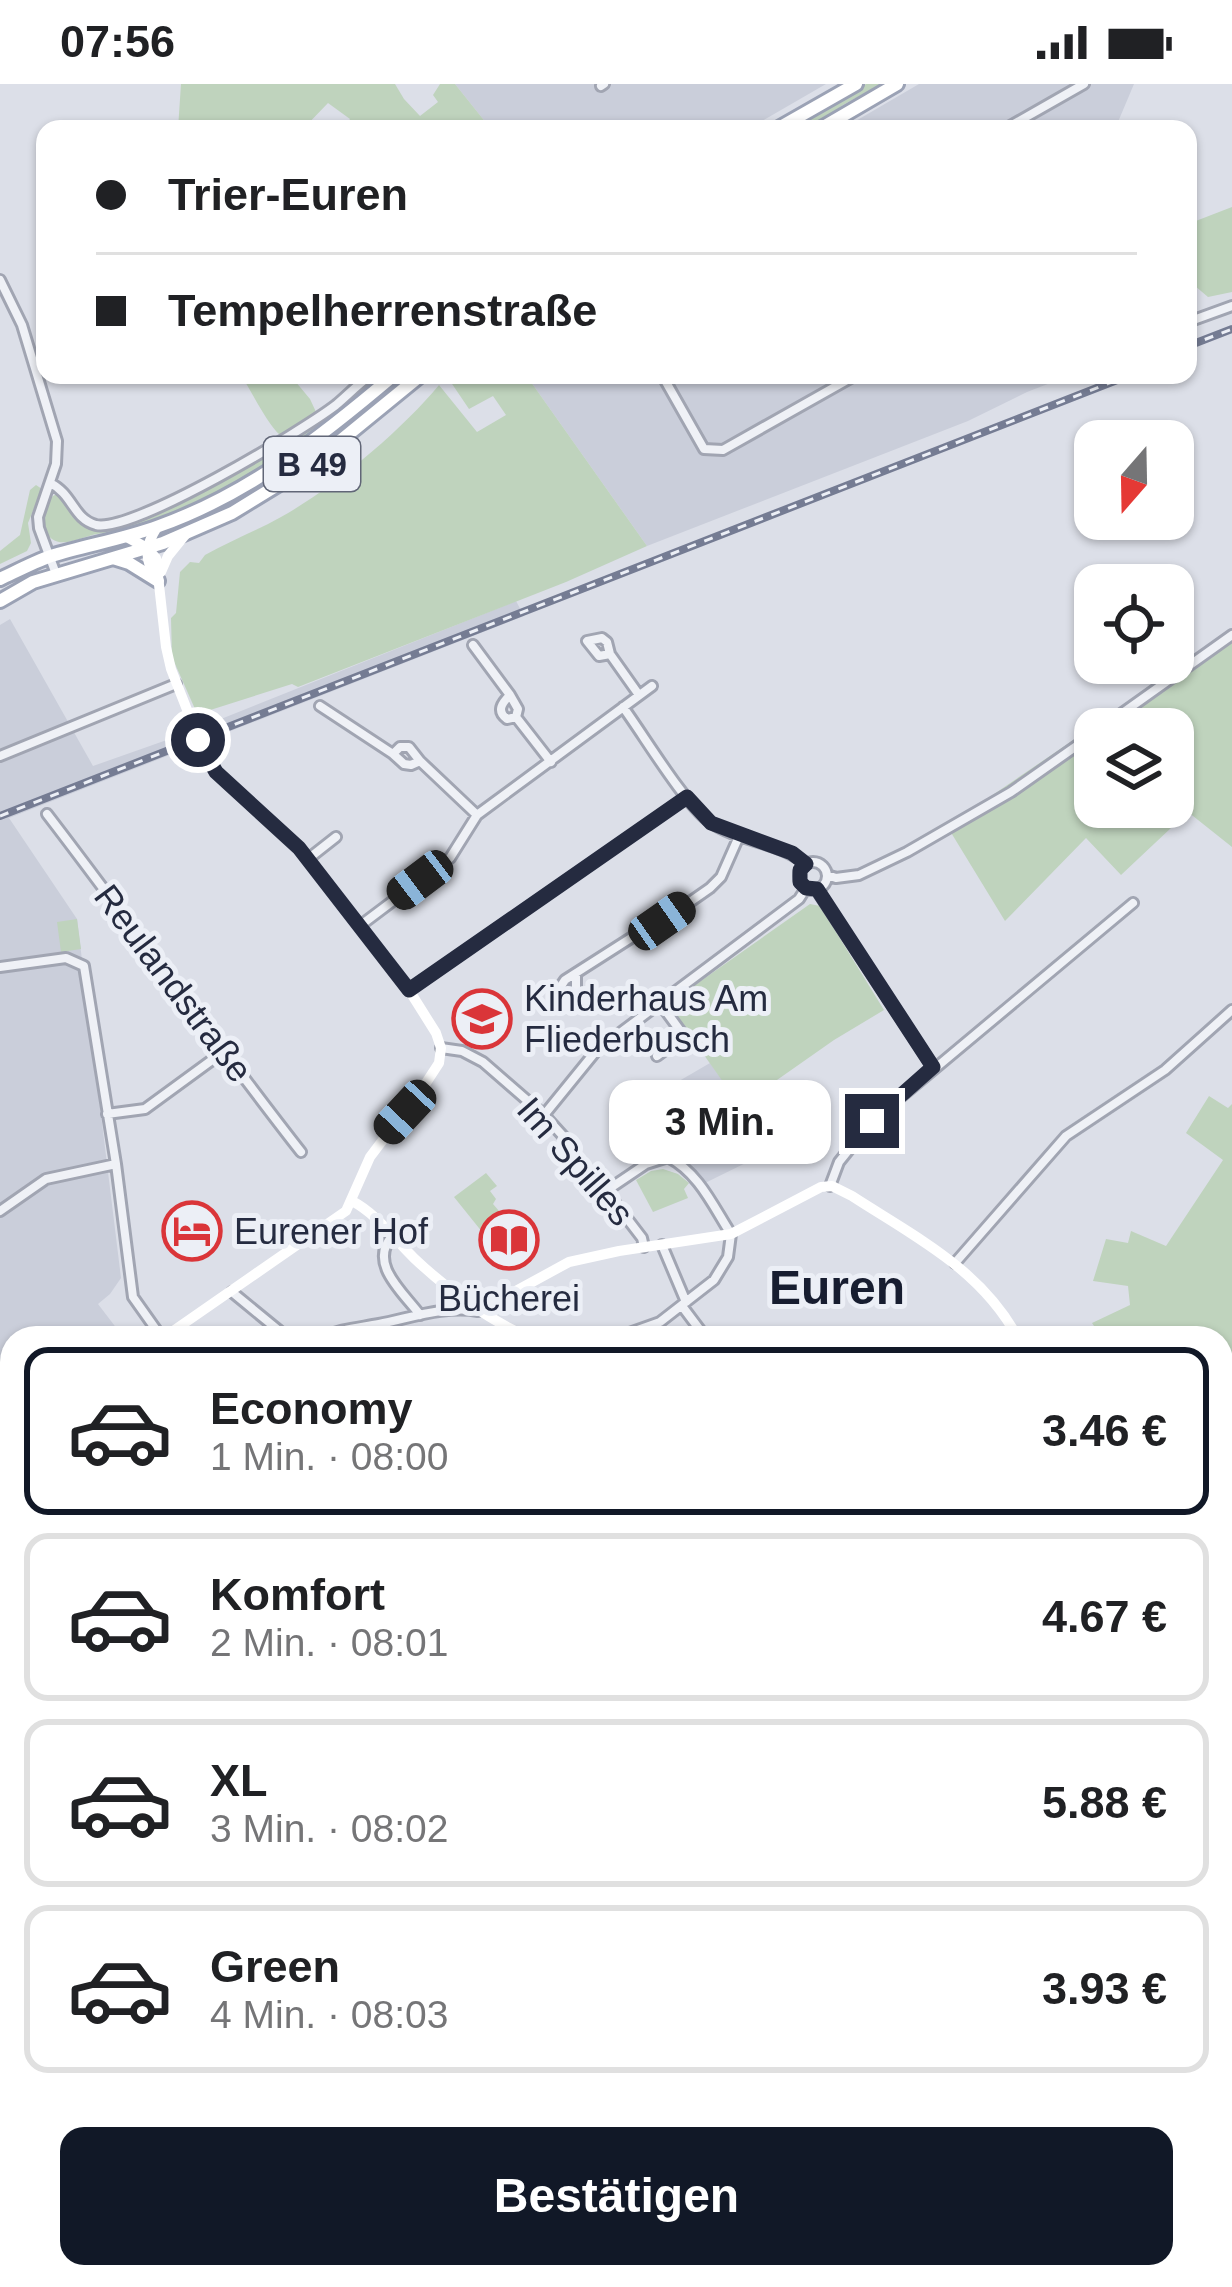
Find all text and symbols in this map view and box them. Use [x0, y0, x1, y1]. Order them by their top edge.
text: 07:56 [60, 16, 175, 67]
text: Trier-Euren [168, 169, 408, 220]
text: Tempelherrenstraße [168, 285, 597, 336]
north arrow [1074, 420, 1194, 540]
map controls [1074, 420, 1194, 828]
road number: B 49 [264, 437, 360, 491]
button: locate [1074, 564, 1194, 684]
button: layers [1074, 708, 1194, 828]
route start [171, 713, 225, 767]
car [380, 844, 460, 916]
street label: Reulandstraße [86, 877, 261, 1090]
car [622, 886, 702, 956]
place label: Kinderhaus Am Fliederbusch [524, 978, 768, 1060]
school or university icon: Kinderhaus Am Fliederbusch [451, 988, 513, 1050]
car [367, 1073, 443, 1151]
callout: 3 Min. [608, 1079, 830, 1163]
street label: Im Spilles [509, 1089, 642, 1234]
route end [845, 1094, 899, 1148]
text: 3 Min. [665, 1100, 775, 1143]
hotel icon: Eurener Hof [161, 1200, 223, 1262]
library icon: Bücherei [478, 1209, 540, 1271]
place label: Eurener Hof [234, 1211, 429, 1252]
district label: Euren [769, 1261, 905, 1314]
place label: Bücherei [438, 1278, 580, 1319]
icon: car [66, 1377, 174, 1485]
text: Economy [210, 1383, 413, 1434]
text: 3.46 € [1042, 1405, 1167, 1456]
text: 1 Min. · 08:00 [210, 1435, 448, 1478]
icon: car [66, 1563, 174, 1671]
text: Komfort [210, 1569, 385, 1620]
text: 4.67 € [1042, 1591, 1167, 1642]
text: 2 Min. · 08:01 [210, 1621, 448, 1664]
icon: car [66, 1749, 174, 1857]
text: XL [210, 1755, 268, 1806]
text: 5.88 € [1042, 1777, 1167, 1828]
text: 3 Min. · 08:02 [210, 1807, 448, 1850]
icon: car [66, 1935, 174, 2043]
text: Green [210, 1941, 340, 1992]
text: 3.93 € [1042, 1963, 1167, 2014]
text: 4 Min. · 08:03 [210, 1993, 448, 2036]
button: Bestätigen [60, 2127, 1173, 2265]

